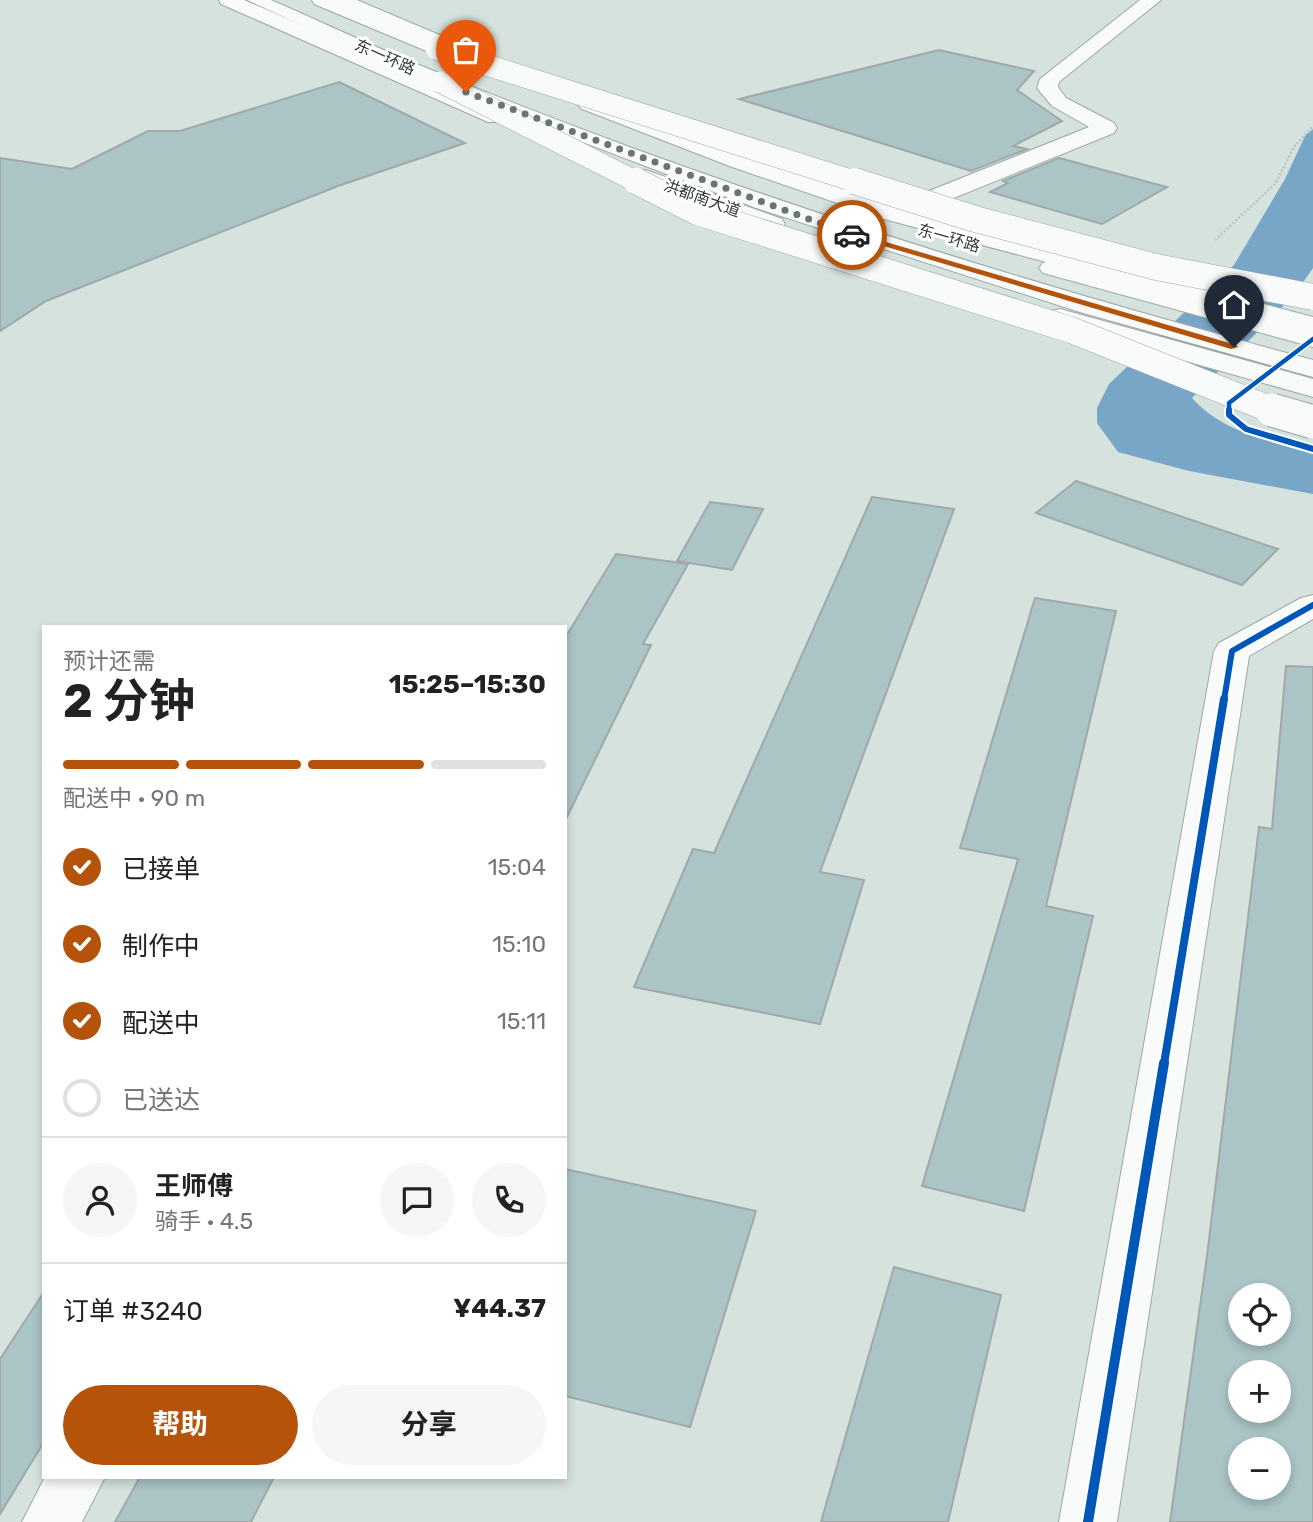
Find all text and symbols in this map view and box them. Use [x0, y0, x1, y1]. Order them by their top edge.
pin [436, 20, 496, 92]
icon: bag [447, 31, 485, 69]
street label: 东一环路 [352, 35, 418, 79]
street label: 洪都南大道 [661, 175, 743, 221]
courier [817, 200, 887, 270]
icon: car [833, 216, 871, 254]
street label: 东一环路 [916, 220, 982, 256]
pin [1204, 275, 1264, 347]
icon: home [1215, 286, 1253, 324]
text: 预计还需 [63, 647, 155, 675]
text: 15:25–15:30 [389, 669, 546, 700]
text: 2 分钟 [63, 674, 195, 729]
text: 配送中 · 90 m [63, 784, 205, 812]
icon: check [63, 848, 101, 886]
text: 15:04 [488, 853, 546, 881]
text: 已接单 [122, 854, 200, 885]
icon: check [63, 925, 101, 963]
text: 15:10 [492, 930, 546, 958]
text: 制作中 [122, 931, 200, 962]
icon: check [63, 1002, 101, 1040]
text: 15:11 [497, 1007, 546, 1035]
text: 配送中 [122, 1008, 200, 1039]
text: 已送达 [122, 1085, 200, 1116]
button: person [63, 1163, 137, 1237]
button: chat [380, 1163, 454, 1237]
button: phone [472, 1163, 546, 1237]
text: 王师傅 [155, 1171, 233, 1202]
text: 骑手 · 4.5 [155, 1207, 253, 1235]
map controls [1228, 1283, 1291, 1500]
button: locate [1228, 1283, 1291, 1346]
text: ¥44.37 [453, 1293, 546, 1324]
text: 订单 #3240 [63, 1296, 203, 1327]
button: + [1228, 1360, 1291, 1423]
button: 帮助 [63, 1385, 298, 1465]
button: 分享 [312, 1385, 546, 1465]
button: − [1228, 1437, 1291, 1500]

